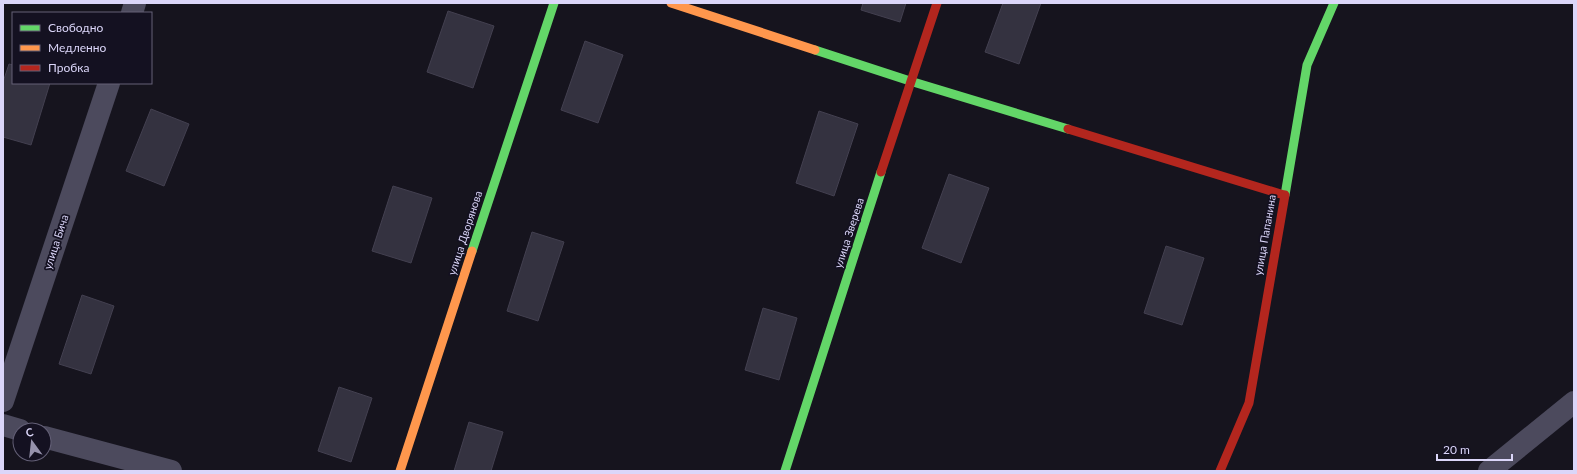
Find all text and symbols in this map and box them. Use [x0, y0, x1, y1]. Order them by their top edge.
legend [12, 12, 152, 84]
text: Свободно [48, 20, 104, 35]
text: Медленно [48, 40, 107, 55]
text: Пробка [48, 60, 89, 75]
street label: улица Дворянова [445, 189, 484, 277]
street label: улица Папанина [1251, 193, 1278, 276]
street label: улица Зверева [831, 196, 866, 270]
street label: улица Бича [41, 213, 71, 271]
north arrow [12, 422, 52, 462]
text: С [24, 424, 35, 439]
scale bar [1437, 436, 1512, 462]
text: 20 m [1443, 442, 1470, 457]

